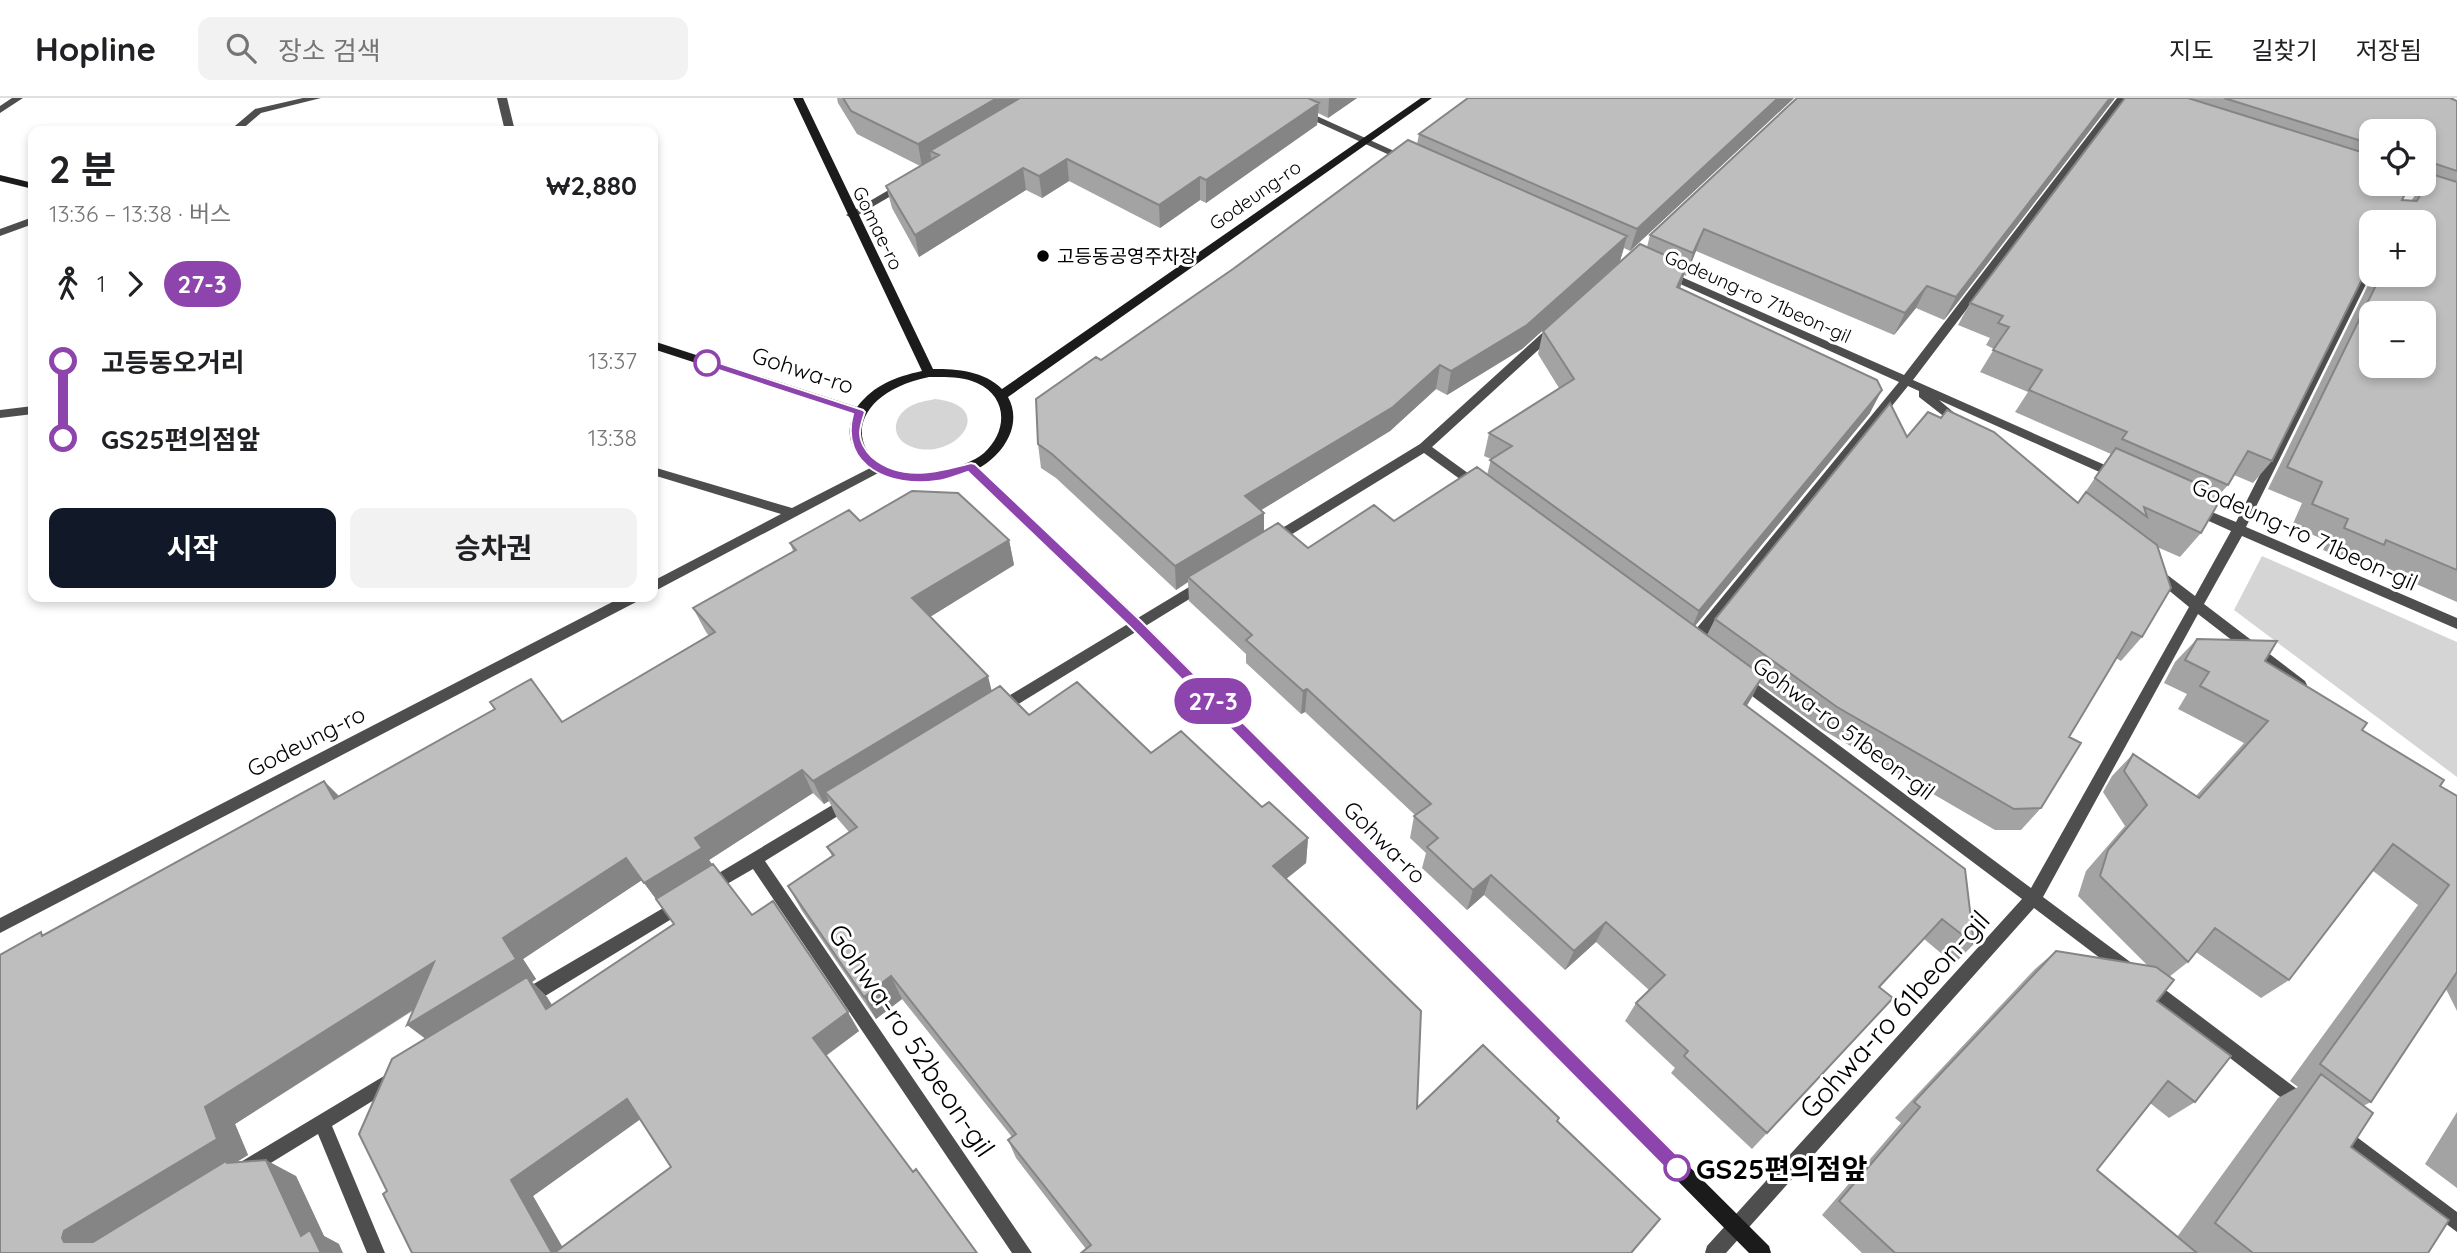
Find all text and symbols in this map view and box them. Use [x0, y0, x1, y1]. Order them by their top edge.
search box [198, 17, 688, 80]
text: Hopline [35, 28, 156, 69]
icon: search [222, 29, 260, 67]
text: 장소 검색 [278, 34, 381, 67]
text: 지도 [2169, 35, 2214, 65]
text: 길찾기 [2252, 35, 2318, 65]
text: 저장됨 [2356, 35, 2422, 65]
map controls [2359, 119, 2436, 378]
button: locate [2359, 119, 2436, 196]
text: 2 분 [49, 145, 116, 193]
street label: Godeung-ro [1205, 155, 1305, 235]
text: ₩2,880 [546, 169, 637, 202]
street label: Gomae-ro [847, 182, 909, 274]
text: 13:36 – 13:38 · 버스 [49, 199, 231, 228]
button: + [2359, 210, 2436, 287]
place label: 고등동공영주차장 [1057, 244, 1197, 268]
street label: Godeung-ro 71beon-gil [1661, 244, 1855, 348]
marker: 고등동공영주차장 [1035, 248, 1051, 264]
icon: walk [49, 265, 87, 303]
icon: forward [116, 265, 154, 303]
text: 1 [97, 269, 106, 298]
text: 27-3 [178, 269, 227, 299]
button: − [2359, 301, 2436, 378]
street label: Gohwa-ro [748, 340, 858, 400]
text: 고등동오거리 [101, 346, 245, 379]
text: 13:37 [588, 346, 637, 375]
unlabelled marker [694, 350, 720, 376]
text: GS25편의점앞 [101, 423, 260, 456]
text: 13:38 [588, 423, 637, 452]
street label: Godeung-ro 71beon-gil [2188, 471, 2422, 597]
button: 시작 [49, 508, 336, 588]
button: 승차권 [350, 508, 637, 588]
street label: Gohwa-ro 51beon-gil [1747, 650, 1941, 806]
line badge: 27-3 [1164, 678, 1262, 724]
text: 27-3 [1188, 686, 1238, 716]
street label: Godeung-ro [242, 699, 370, 783]
street label: Gohwa-ro [1337, 794, 1433, 890]
street label: Gohwa-ro 61beon-gil [1791, 903, 1997, 1125]
street label: Gohwa-ro 52beon-gil [821, 917, 1003, 1163]
place label: GS25편의점앞 [1696, 1151, 1868, 1186]
marker: GS25편의점앞 [1664, 1155, 1690, 1181]

